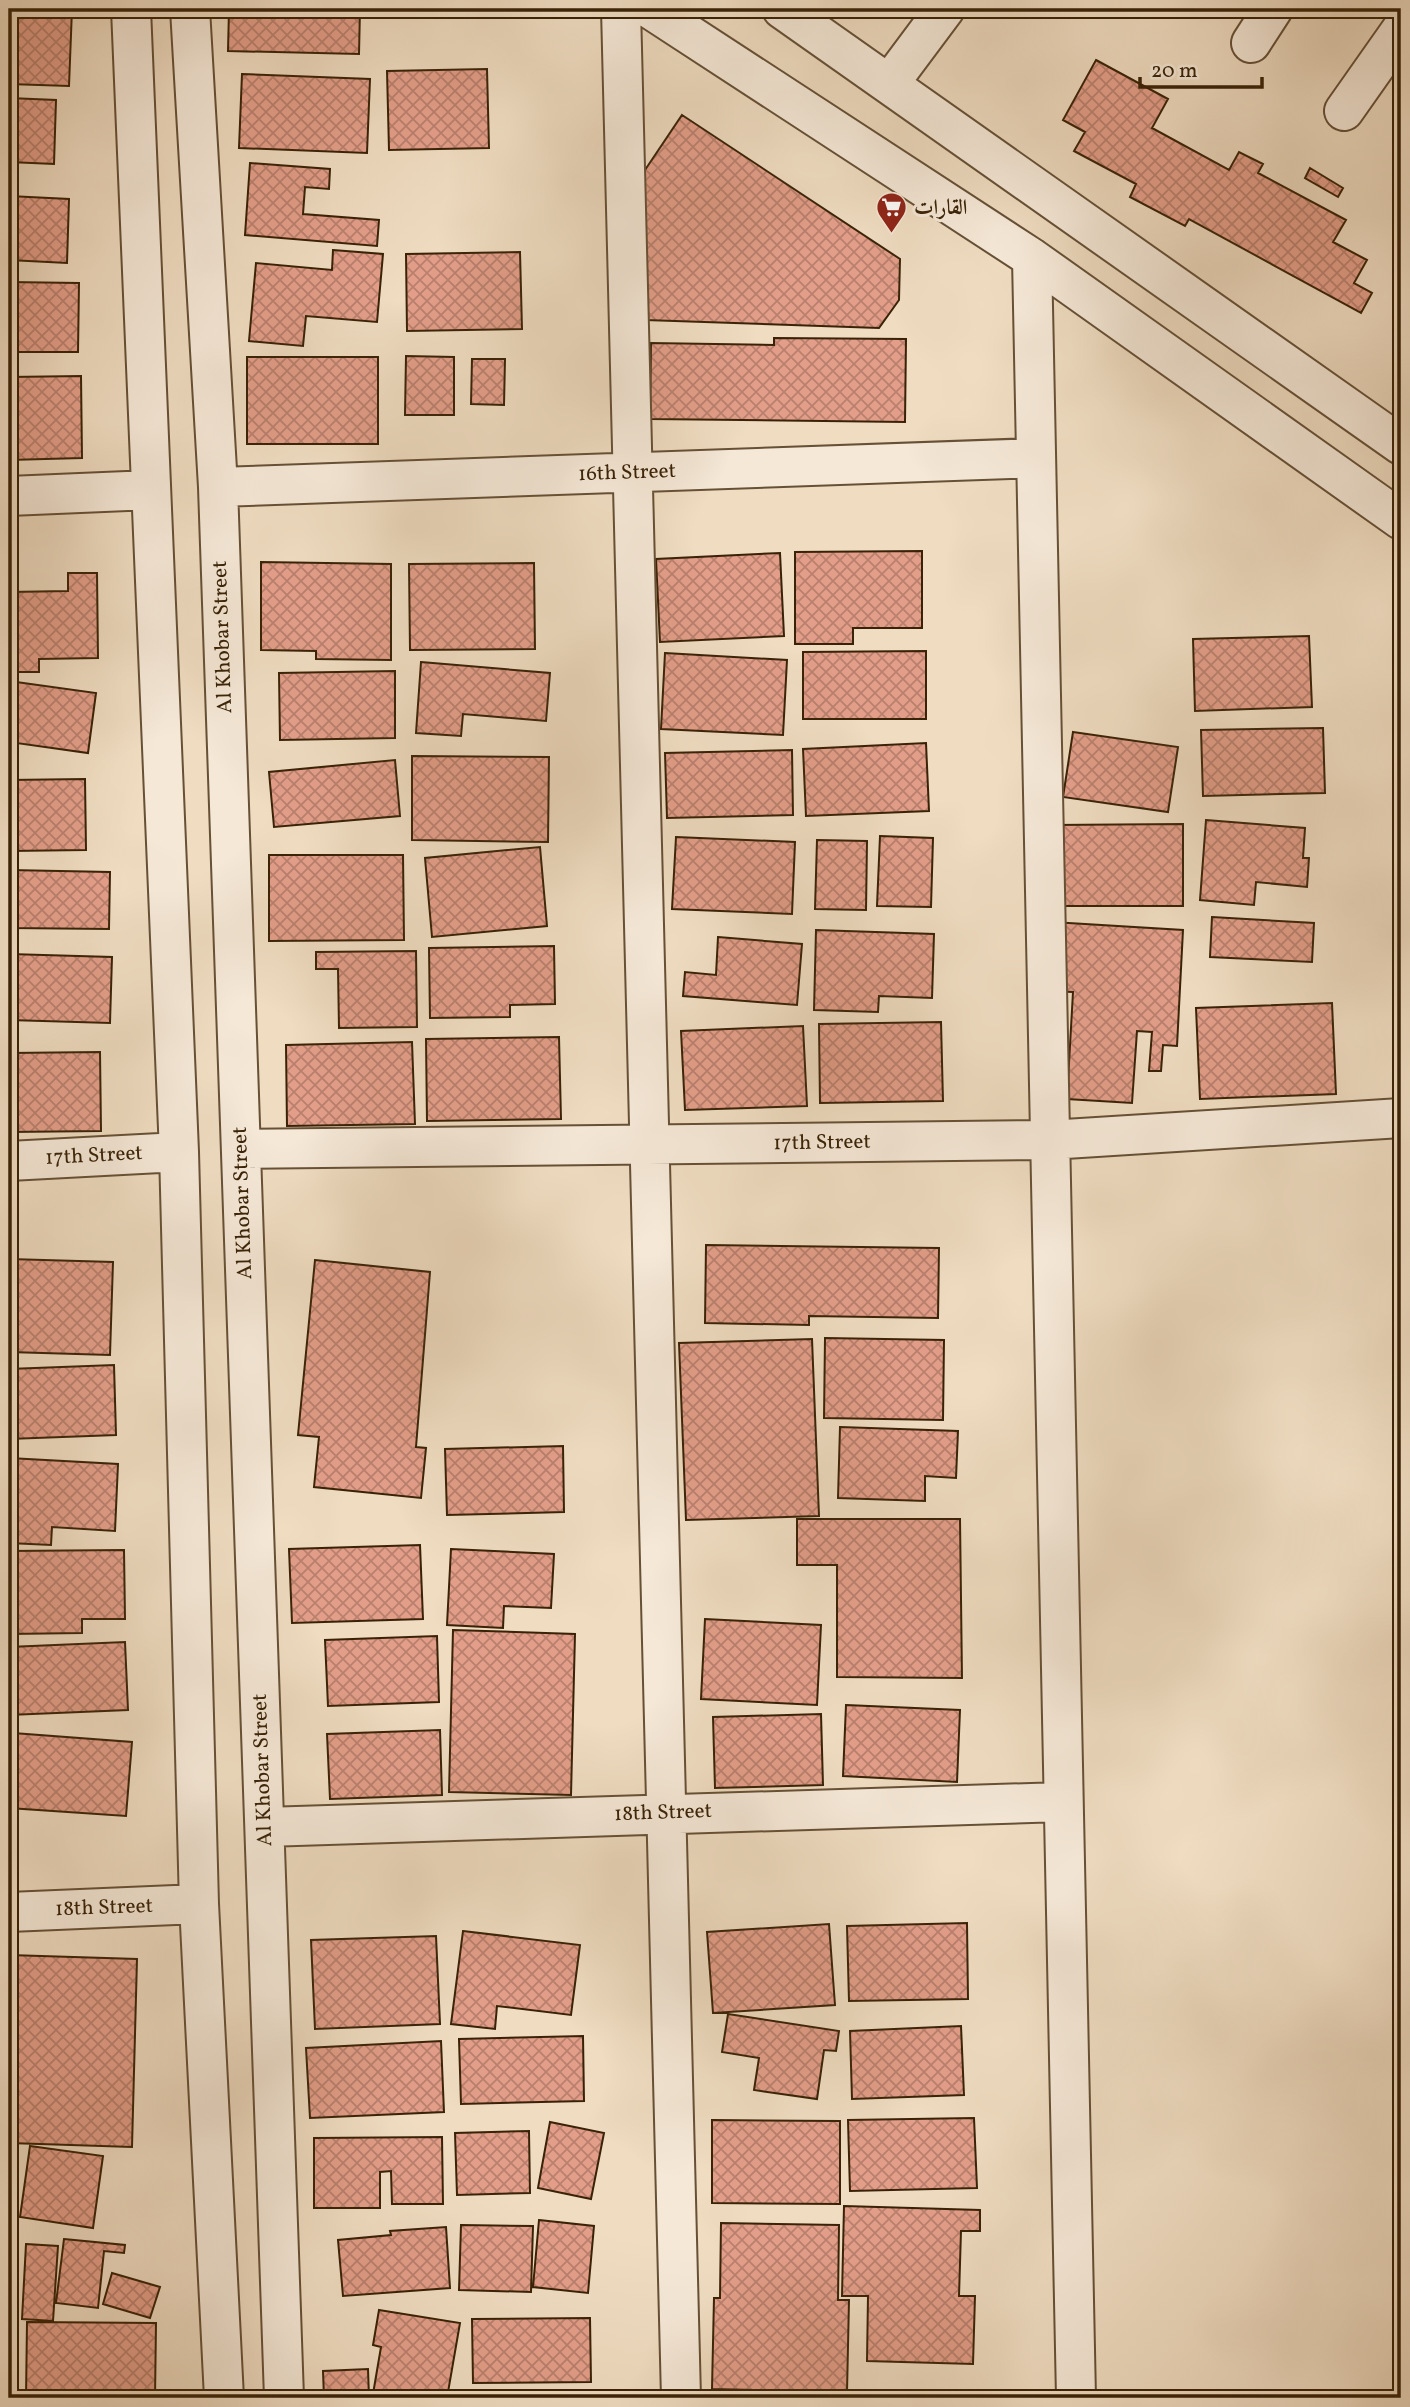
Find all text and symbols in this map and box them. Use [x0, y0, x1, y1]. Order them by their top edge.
scale bar [1140, 46, 1263, 90]
text: 20 m [1151, 57, 1197, 86]
supermarket icon: القارات [874, 191, 908, 235]
place label: القارات [914, 194, 967, 223]
street label: 16th Street [578, 457, 676, 489]
street label: Al Khobar Street [206, 560, 240, 714]
street label: Al Khobar Street [226, 1126, 260, 1280]
street label: 17th Street [773, 1128, 871, 1158]
street label: 17th Street [45, 1139, 143, 1173]
street label: Al Khobar Street [246, 1693, 280, 1847]
street label: 18th Street [614, 1797, 712, 1829]
street label: 18th Street [55, 1892, 153, 1924]

